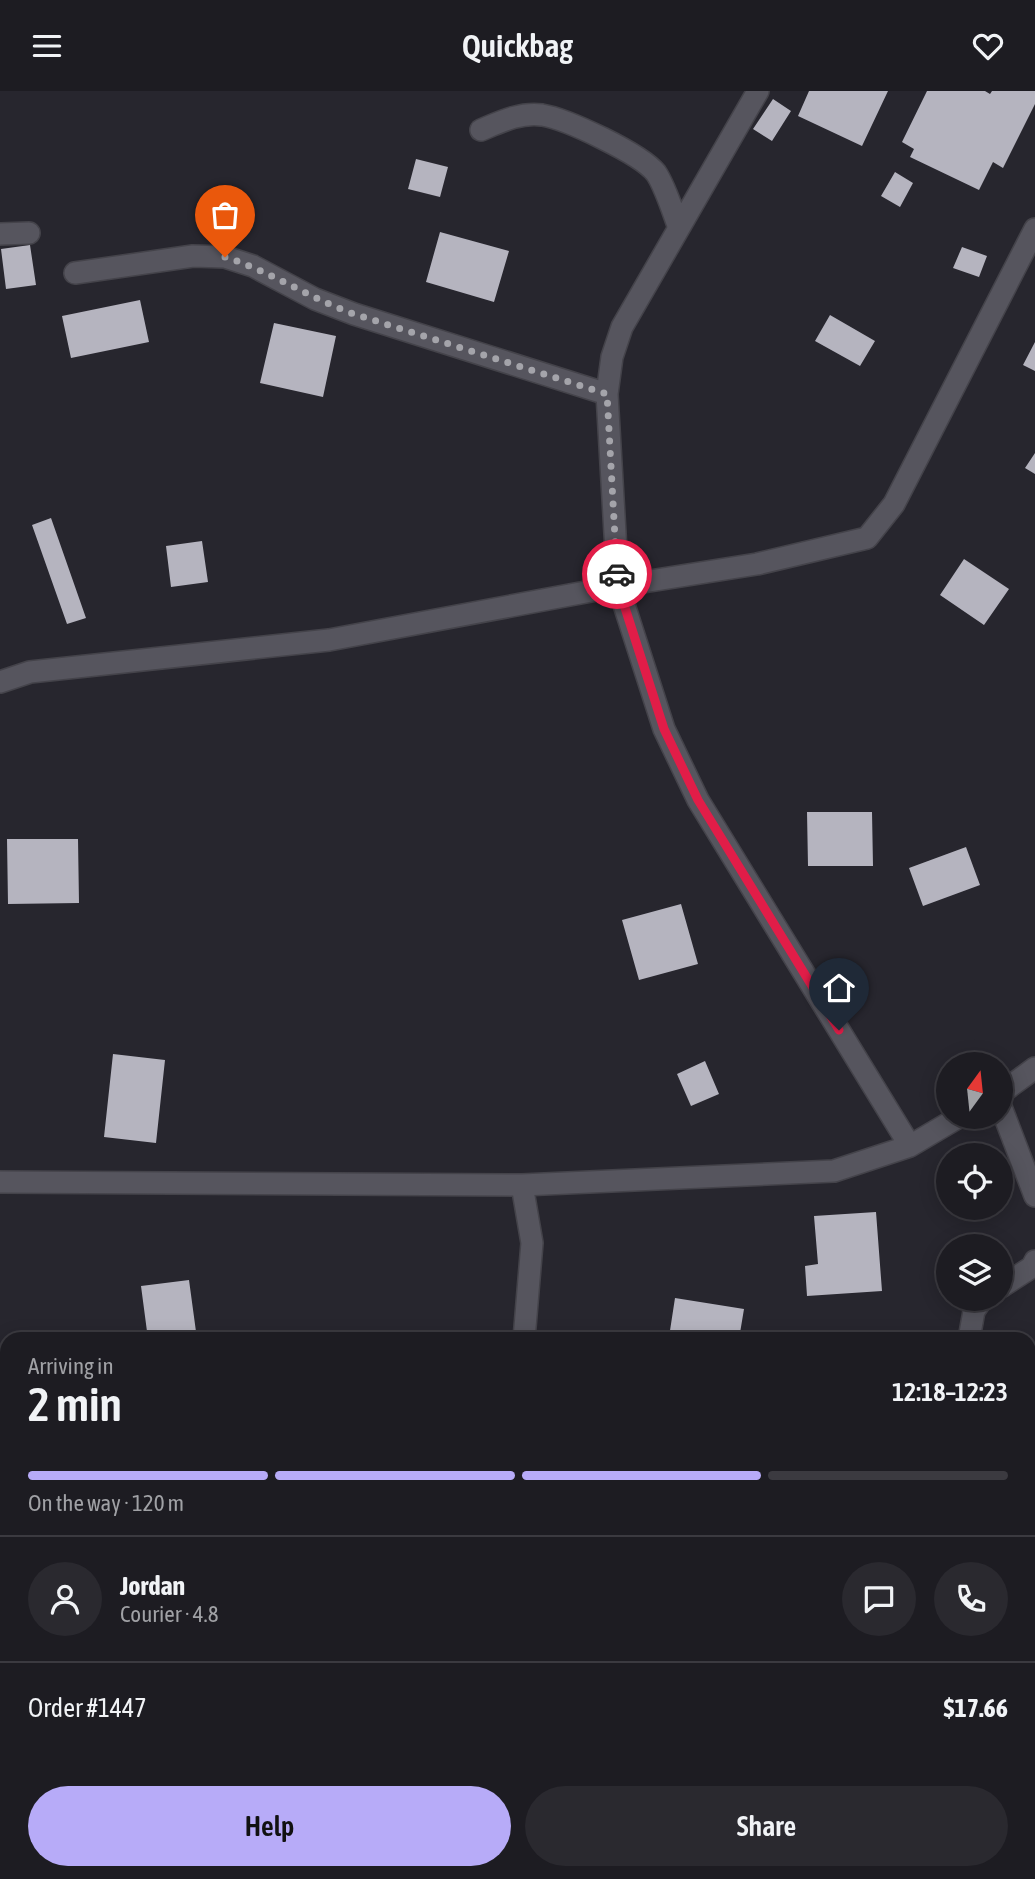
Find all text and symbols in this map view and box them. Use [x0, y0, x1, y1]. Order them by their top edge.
icon: menu [28, 27, 66, 65]
text: Quickbag [462, 27, 573, 64]
icon: heart [969, 27, 1007, 65]
pin [195, 185, 255, 257]
icon: bag [206, 196, 244, 234]
courier [582, 539, 652, 609]
icon: car [598, 555, 636, 593]
pin [809, 958, 869, 1030]
icon: home [820, 969, 858, 1007]
north arrow [936, 1052, 1013, 1129]
map controls [936, 1052, 1013, 1311]
button: locate [936, 1143, 1013, 1220]
button: layers [936, 1234, 1013, 1311]
text: Arriving in [28, 1353, 114, 1379]
text: 12:18–12:23 [892, 1377, 1008, 1407]
text: 2 min [28, 1378, 122, 1431]
text: On the way · 120 m [28, 1490, 184, 1516]
button: person [28, 1562, 102, 1636]
button: chat [842, 1562, 916, 1636]
button: phone [934, 1562, 1008, 1636]
text: Jordan [120, 1571, 185, 1601]
text: Courier · 4.8 [120, 1601, 219, 1627]
text: Order #1447 [28, 1693, 147, 1723]
text: $17.66 [944, 1693, 1008, 1723]
button: Help [28, 1786, 511, 1866]
button: Share [525, 1786, 1008, 1866]

